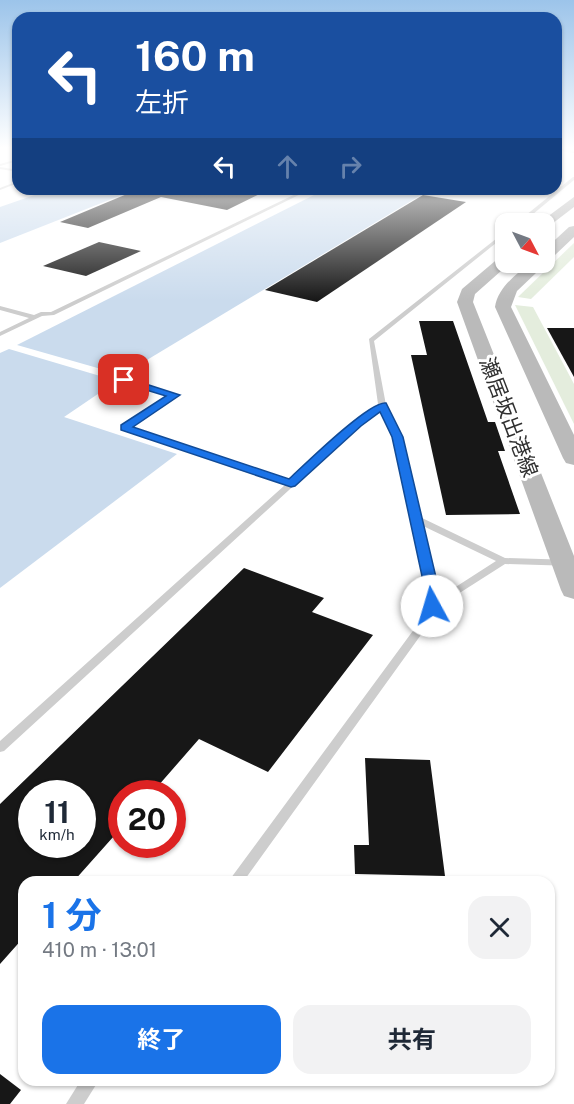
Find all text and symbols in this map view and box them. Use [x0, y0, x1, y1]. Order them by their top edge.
text: 160 m [135, 31, 255, 80]
icon: left [36, 36, 114, 114]
text: 左折 [135, 86, 189, 118]
icon: left [208, 150, 241, 183]
icon: ahead [271, 150, 304, 183]
icon: right [334, 150, 367, 183]
north arrow [495, 213, 555, 273]
map controls [495, 213, 555, 273]
pin [98, 354, 149, 405]
street label: 瀬居坂出港線 [475, 354, 543, 480]
icon: arrive [107, 363, 140, 396]
position arrow [400, 574, 464, 638]
speed limit sign: 20 [108, 780, 186, 858]
text: 11 [44, 794, 70, 830]
text: km/h [39, 826, 75, 843]
text: 1 分 [42, 894, 102, 936]
button: close [468, 896, 531, 959]
text: 410 m · 13:01 [42, 938, 157, 962]
button: 終了 [42, 1005, 281, 1074]
button: 共有 [293, 1005, 531, 1074]

